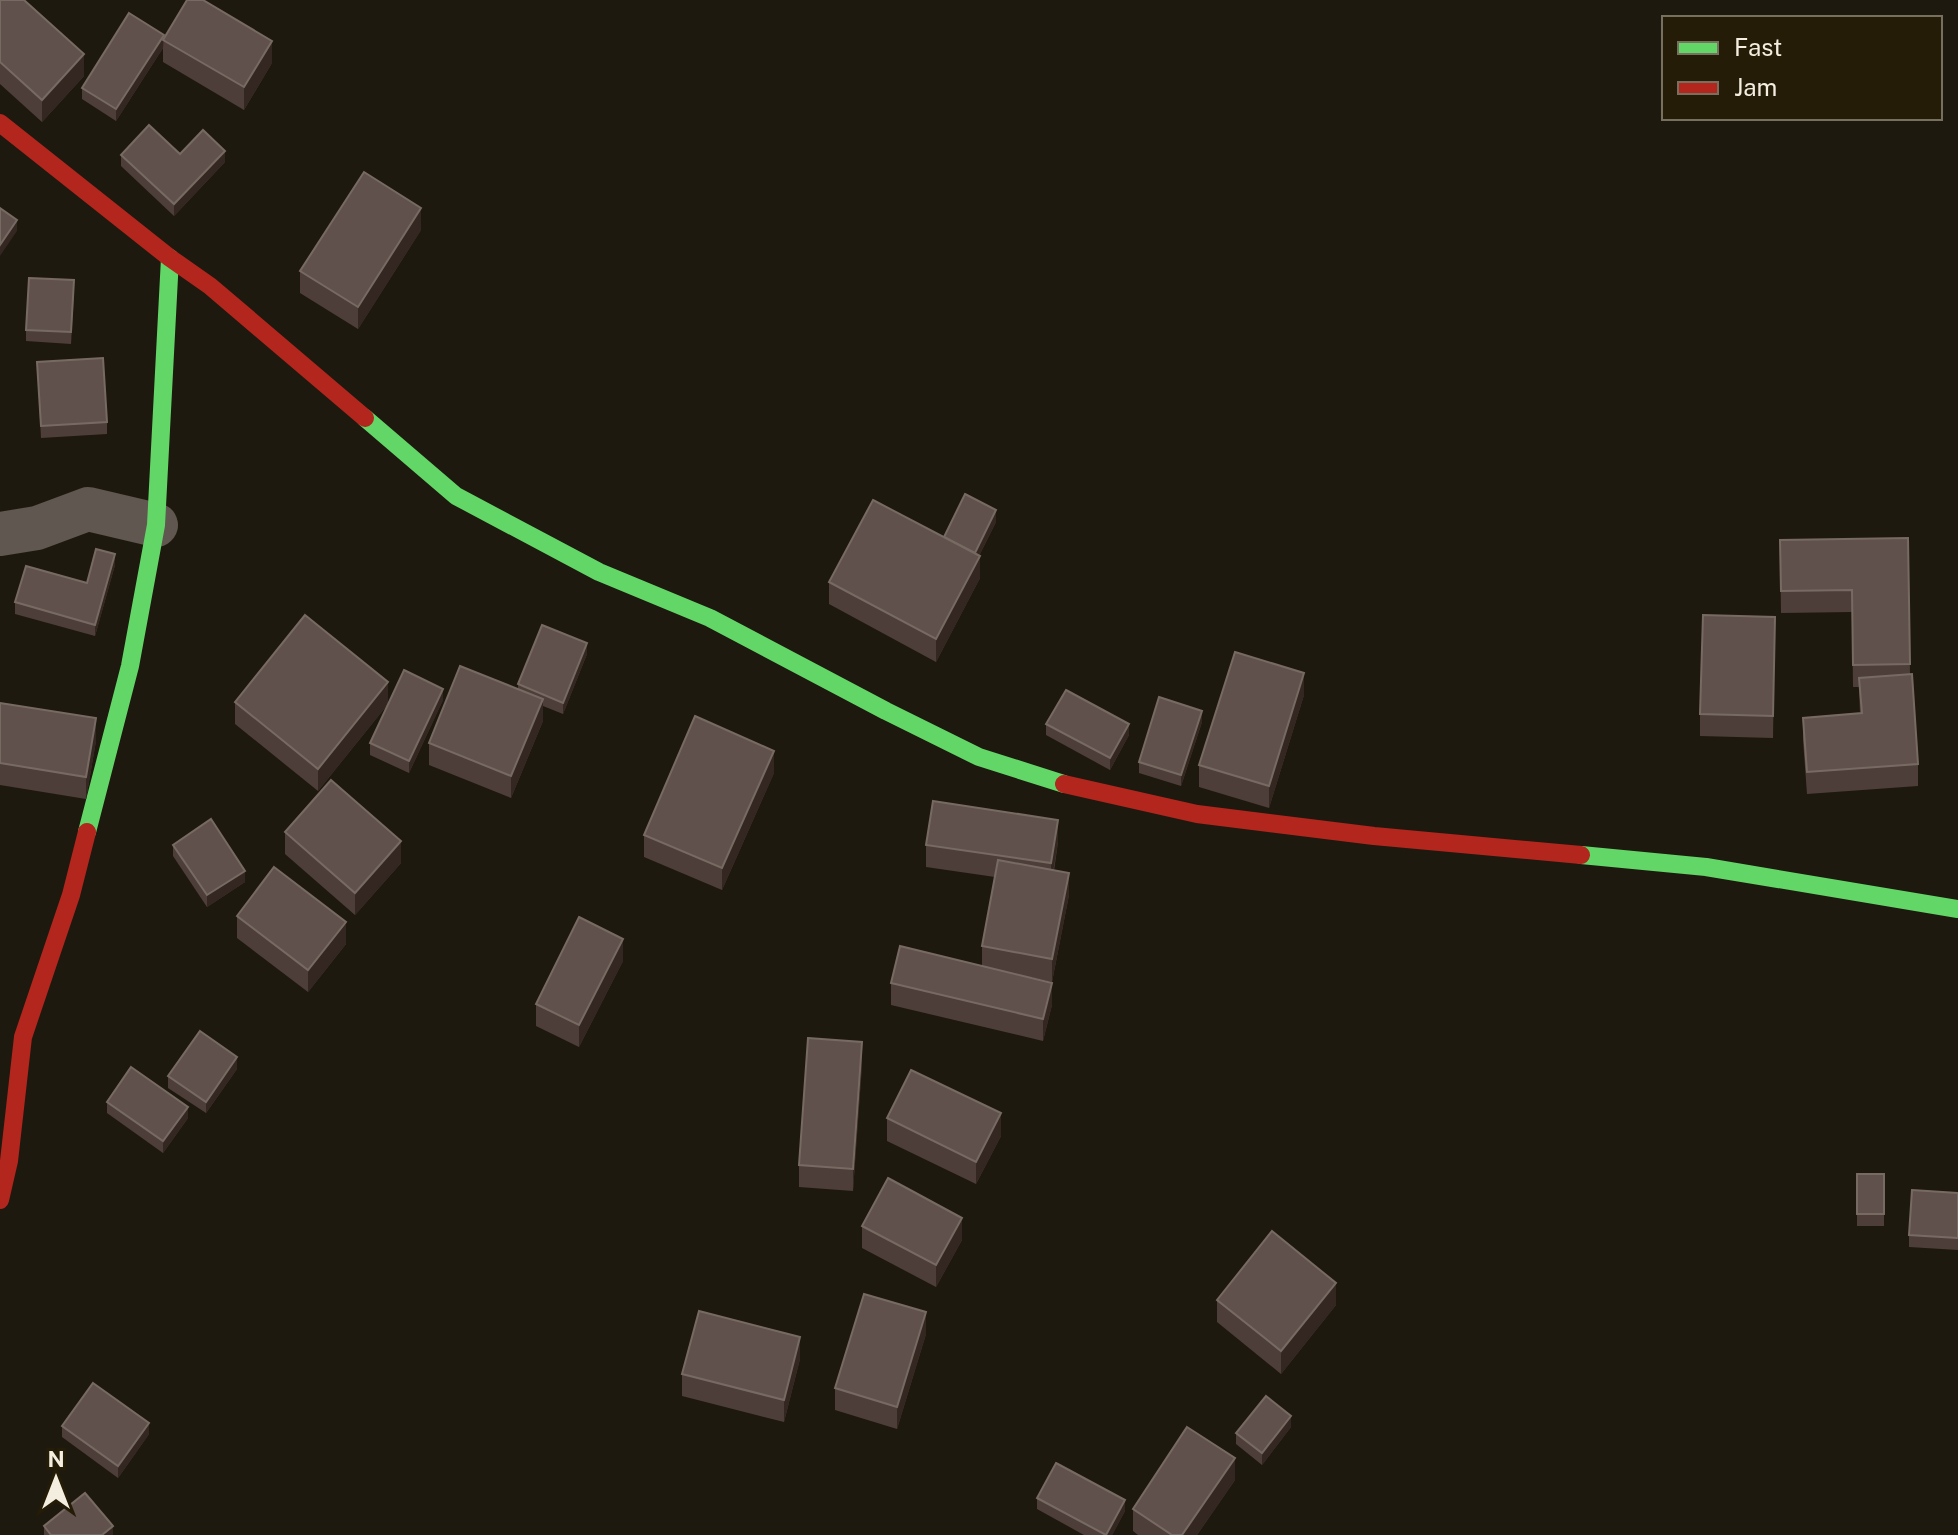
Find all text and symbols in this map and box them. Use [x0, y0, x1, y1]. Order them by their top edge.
legend [1662, 16, 1942, 120]
text: Fast [1734, 33, 1782, 61]
text: Jam [1734, 73, 1777, 101]
north arrow [16, 1439, 96, 1519]
text: N [47, 1446, 65, 1472]

